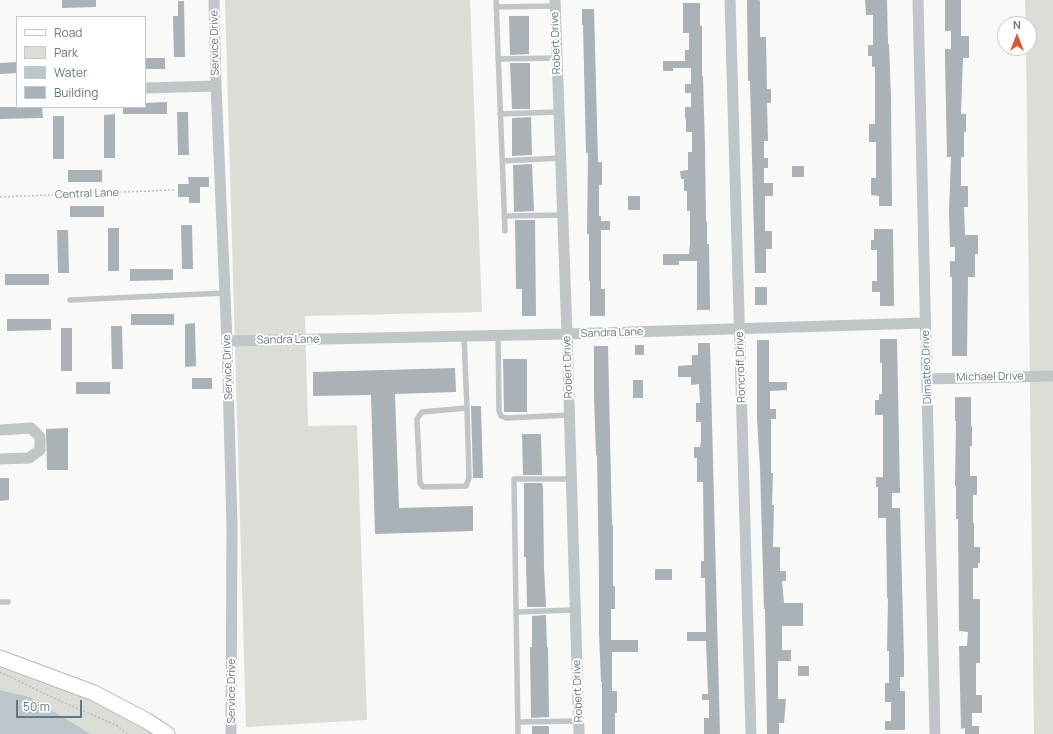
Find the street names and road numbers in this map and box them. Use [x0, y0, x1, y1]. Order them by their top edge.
street label: Service Drive [208, 10, 222, 76]
street label: Robert Drive [548, 11, 564, 75]
street label: Central Lane [55, 186, 119, 202]
street label: Sandra Lane [580, 325, 644, 341]
street label: Dimatteo Drive [919, 330, 935, 404]
street label: Roncroff Drive [733, 331, 749, 403]
street label: Sandra Lane [257, 333, 319, 347]
street label: Service Drive [220, 334, 236, 400]
street label: Robert Drive [560, 335, 576, 399]
street label: Michael Drive [956, 370, 1024, 384]
street label: Service Drive [225, 658, 239, 724]
street label: Robert Drive [570, 659, 586, 723]

